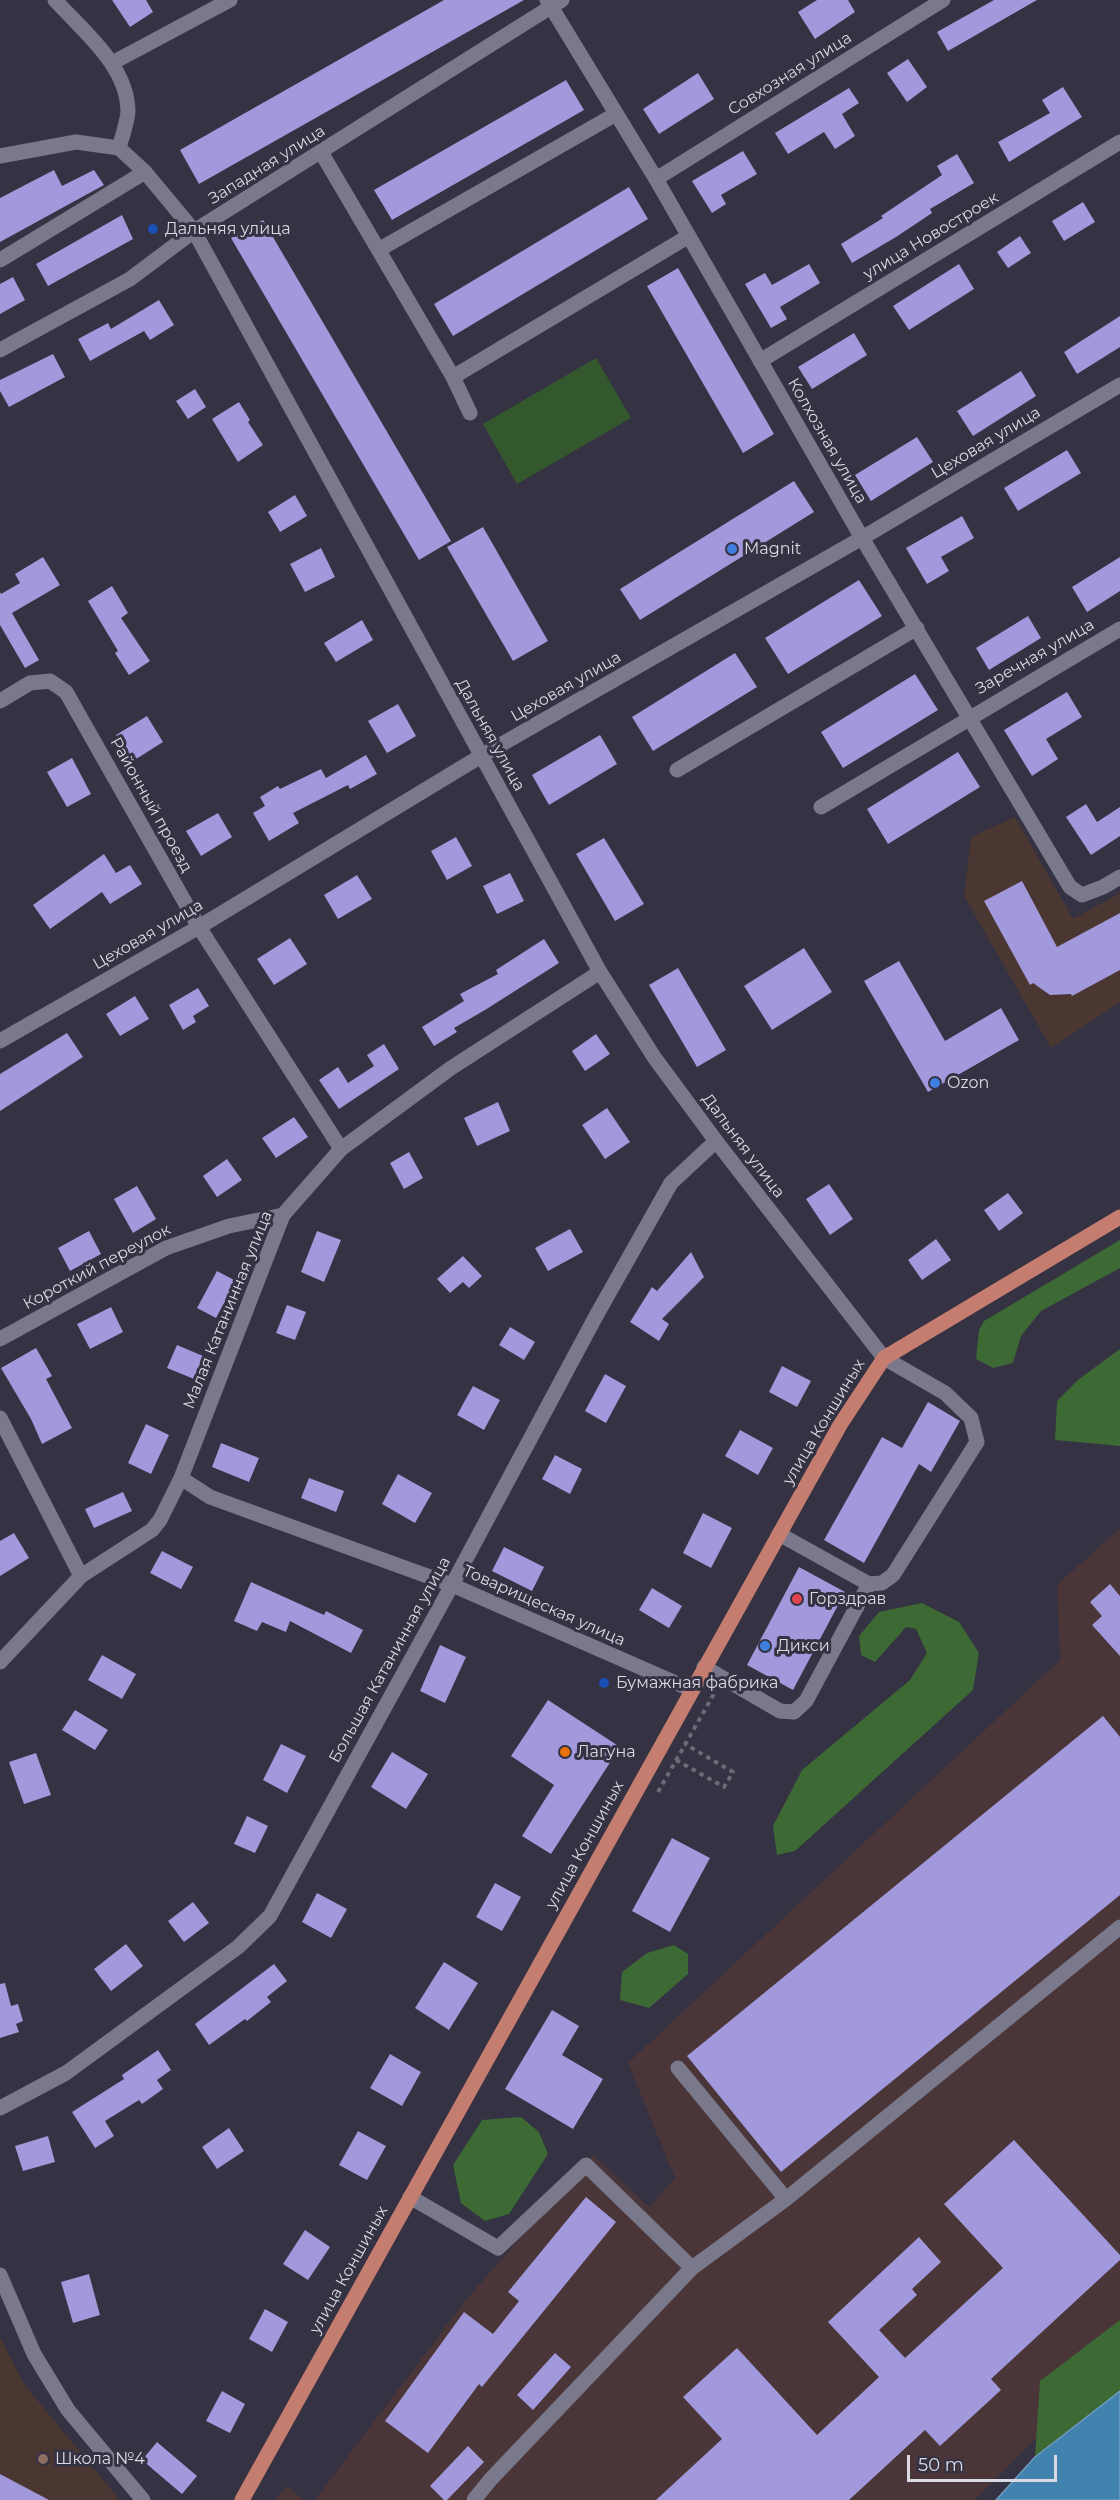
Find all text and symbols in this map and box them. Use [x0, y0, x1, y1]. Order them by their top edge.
street label: Совхозная улица [725, 28, 855, 120]
street label: Западная улица [205, 121, 329, 209]
street label: улица Новостроек [860, 188, 1002, 284]
place label: Дальняя улица [165, 219, 290, 239]
marker: Дальняя улица [146, 222, 160, 236]
street label: Колхозная улица [783, 375, 871, 507]
street label: Цеховая улица [928, 403, 1044, 483]
place label: Magnit [744, 539, 801, 559]
marker: Magnit [725, 542, 739, 556]
street label: Заречная улица [972, 615, 1098, 699]
street label: Цеховая улица [508, 648, 624, 726]
street label: Дальняя улица [451, 675, 529, 795]
street label: Районный проезд [106, 734, 196, 876]
street label: Цеховая улица [90, 896, 206, 974]
place label: Ozon [947, 1073, 989, 1093]
marker: Ozon [928, 1076, 942, 1090]
street label: Дальняя улица [698, 1090, 788, 1202]
street label: Малая Катанинная улица [179, 1208, 277, 1412]
street label: Короткий переулок [20, 1220, 174, 1314]
street label: улица Коншиных [779, 1356, 869, 1488]
street label: Большая Катанинная улица [325, 1554, 455, 1766]
street label: Товарищеская улица [460, 1561, 628, 1651]
place label: Горздрав [809, 1589, 886, 1609]
marker: Горздрав [790, 1592, 804, 1606]
place label: Дикси [777, 1636, 830, 1656]
marker: Дикси [758, 1639, 772, 1653]
place label: Бумажная фабрика [616, 1673, 778, 1693]
marker: Бумажная фабрика [597, 1676, 611, 1690]
place label: Лагуна [577, 1742, 636, 1762]
marker: Лагуна [558, 1745, 572, 1759]
street label: улица Коншиных [542, 1778, 628, 1912]
street label: улица Коншиных [306, 2203, 392, 2337]
scale bar [910, 2443, 1060, 2481]
place label: Школа №4 [55, 2449, 145, 2469]
marker: Школа №4 [36, 2452, 50, 2466]
text: 50 m [918, 2454, 964, 2476]

